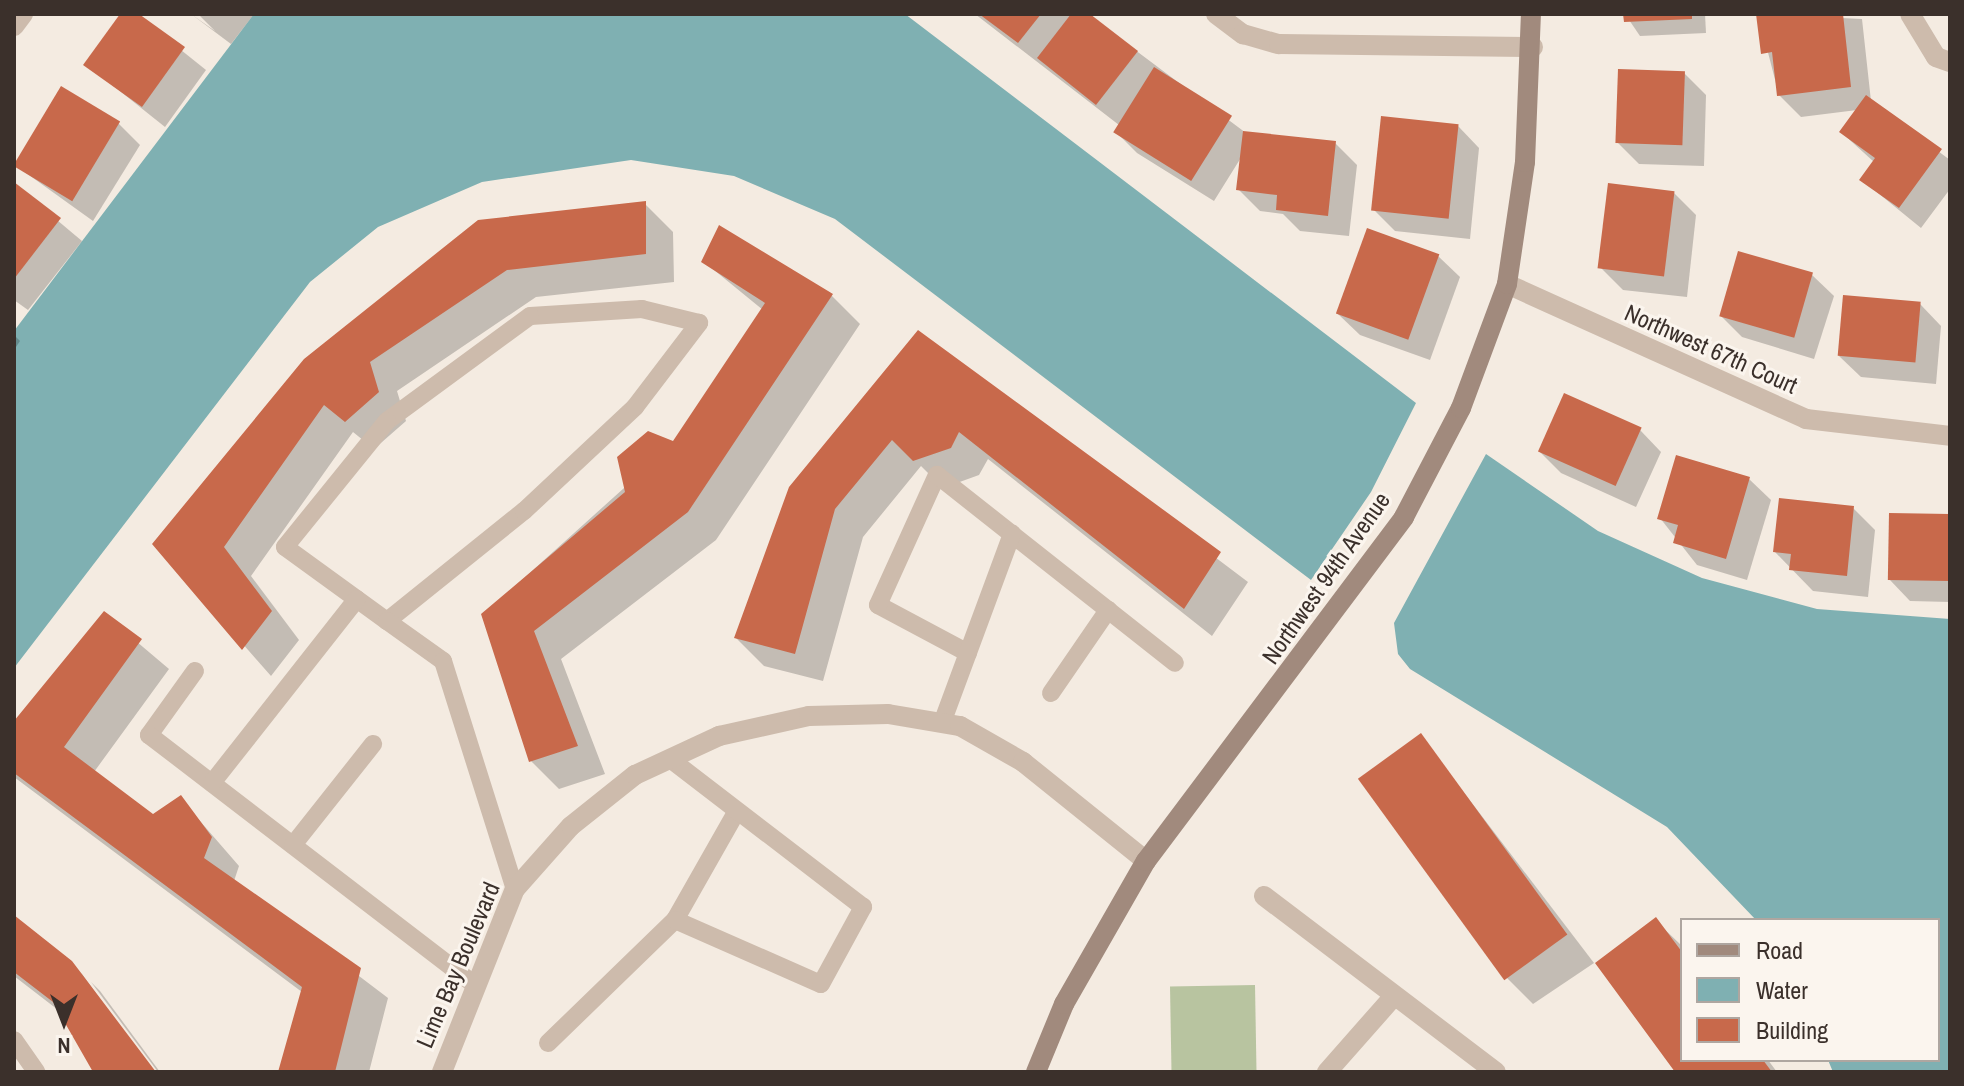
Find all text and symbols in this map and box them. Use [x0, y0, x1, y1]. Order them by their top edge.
street label: Northwest 67th Court [1620, 298, 1802, 400]
street label: Northwest 94th Avenue [1256, 486, 1396, 670]
street label: Lime Bay Boulevard [410, 878, 506, 1052]
legend [1680, 918, 1940, 1062]
text: Road [1756, 934, 1803, 966]
text: Water [1756, 974, 1808, 1006]
north arrow [24, 982, 104, 1062]
text: Building [1756, 1014, 1828, 1046]
text: N [57, 1031, 71, 1061]

